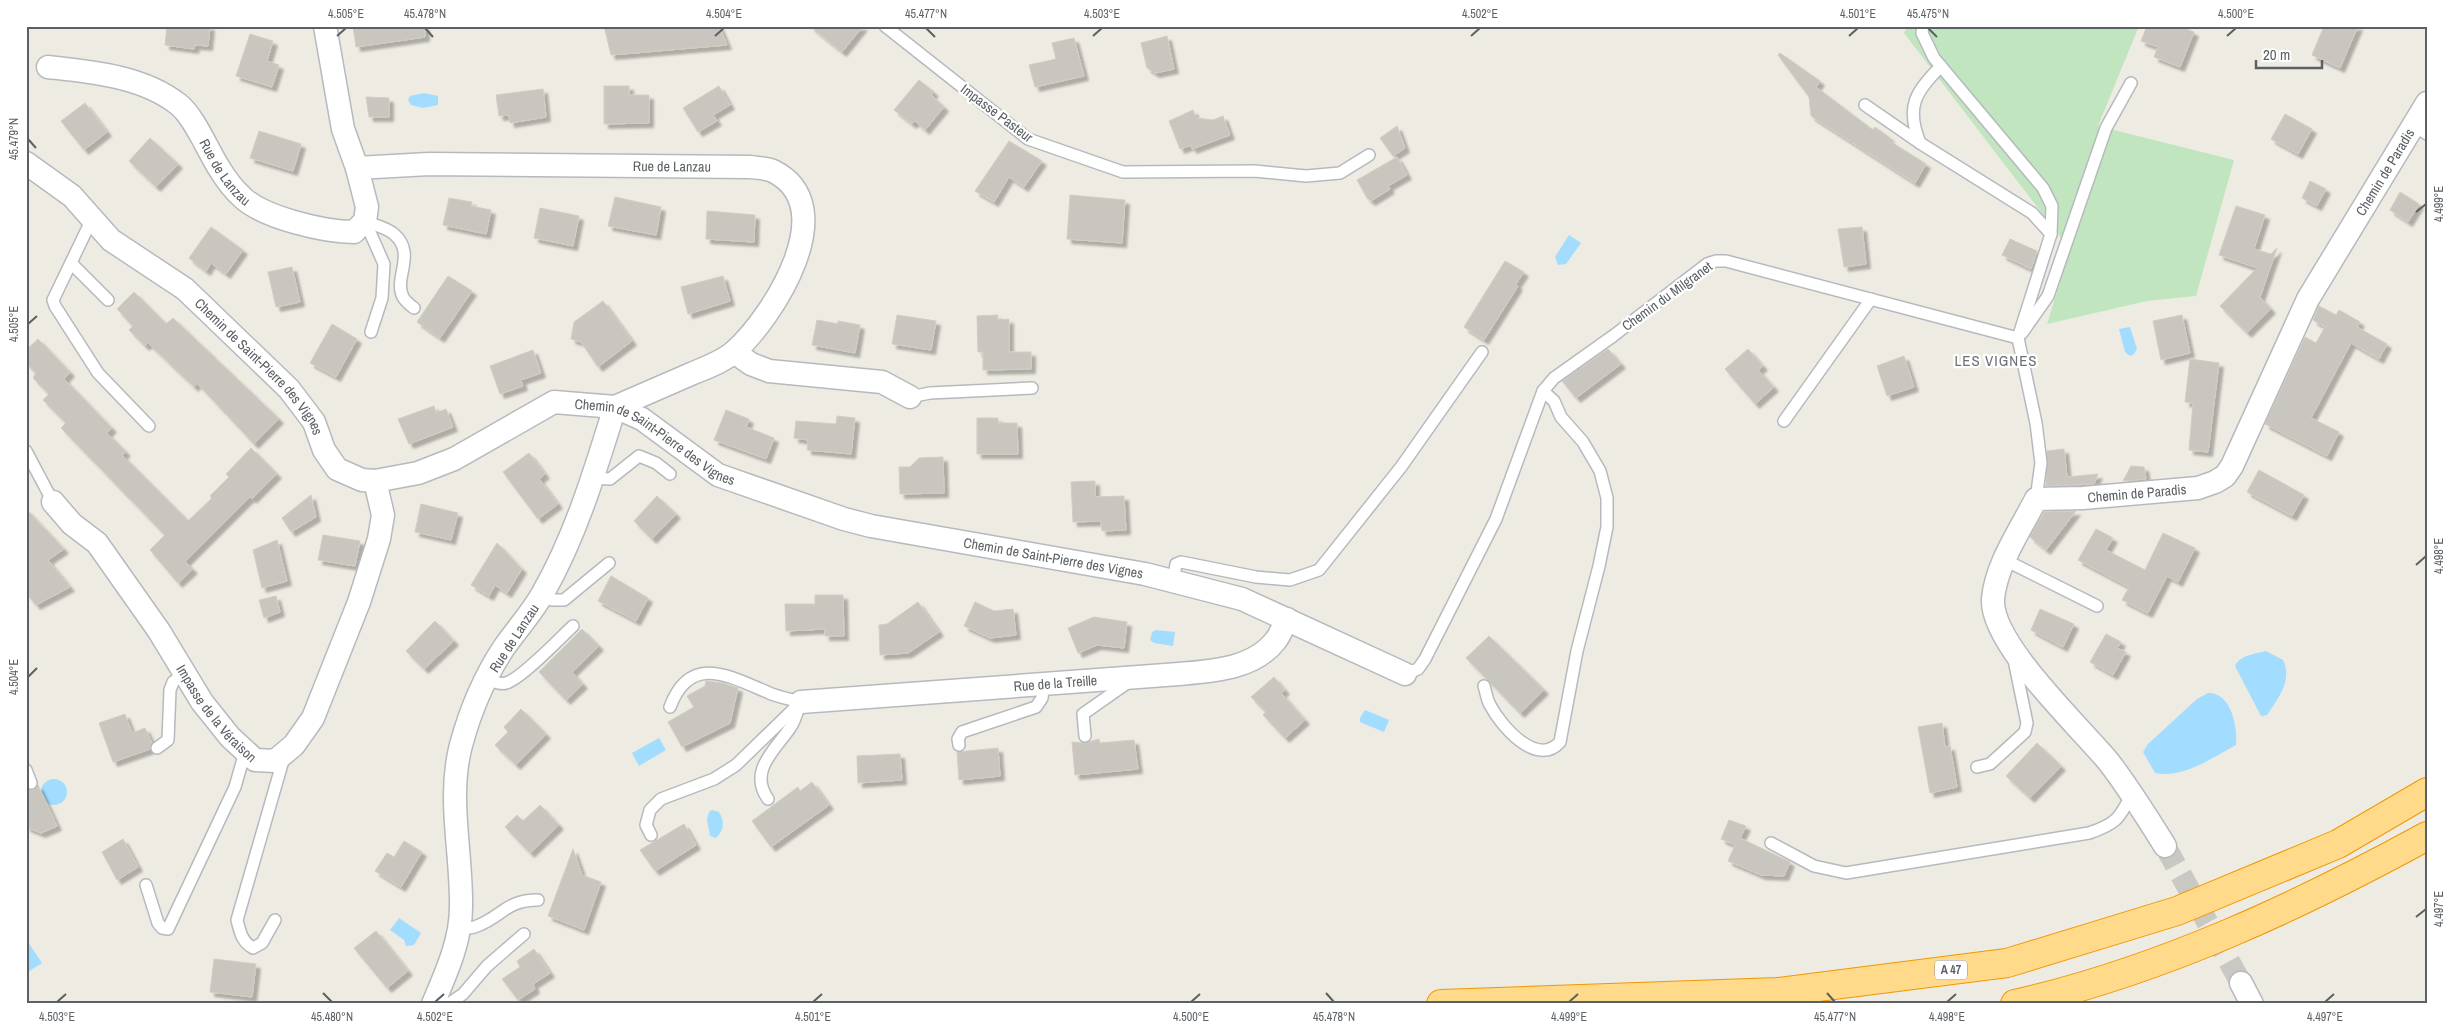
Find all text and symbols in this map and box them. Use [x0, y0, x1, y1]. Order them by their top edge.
text: 4.505°E [328, 6, 364, 22]
text: 45.478°N [404, 6, 446, 22]
text: 4.504°E [706, 6, 742, 22]
text: 45.477°N [905, 6, 947, 22]
text: 4.503°E [1084, 6, 1120, 22]
text: 4.502°E [1462, 6, 1498, 22]
text: 4.501°E [1840, 6, 1876, 22]
text: 45.475°N [1907, 6, 1949, 22]
text: 4.500°E [2218, 6, 2254, 22]
scale bar [2256, 38, 2322, 70]
text: 20 m [2263, 44, 2290, 65]
street label: Impasse Pasteur [957, 80, 1037, 146]
text: 45.479°N [6, 118, 22, 160]
street label: Chemin de Paradis [2352, 125, 2419, 219]
street label: Rue de Lanzau [196, 136, 254, 210]
street label: Rue de Lanzau [633, 157, 711, 176]
text: 4.499°E [2431, 186, 2447, 222]
street label: Chemin du Milgranet [1618, 257, 1716, 335]
street label: Chemin de Saint-Pierre des Vignes [191, 294, 327, 438]
text: 4.505°E [6, 306, 22, 342]
district label: LES VIGNES [1954, 350, 2038, 371]
street label: Chemin de Saint-Pierre des Vignes [574, 395, 738, 489]
street label: Chemin de Paradis [2087, 480, 2187, 507]
street label: Chemin de Saint-Pierre des Vignes [962, 533, 1145, 583]
text: 4.498°E [2431, 538, 2447, 574]
street label: Rue de Lanzau [485, 600, 543, 676]
text: 4.504°E [6, 659, 22, 695]
street label: Impasse de la Véraison [172, 661, 260, 766]
street label: Rue de la Treille [1013, 671, 1098, 695]
text: 4.497°E [2431, 891, 2447, 927]
road number: A 47 [1935, 960, 1967, 980]
text: 4.503°E [39, 1009, 75, 1025]
text: 45.480°N [311, 1009, 353, 1025]
text: 4.502°E [417, 1009, 453, 1025]
text: 4.501°E [795, 1009, 831, 1025]
text: 4.500°E [1173, 1009, 1209, 1025]
text: 45.478°N [1313, 1009, 1355, 1025]
text: 4.499°E [1551, 1009, 1587, 1025]
text: 45.477°N [1814, 1009, 1856, 1025]
text: 4.498°E [1929, 1009, 1965, 1025]
text: 4.497°E [2307, 1009, 2343, 1025]

